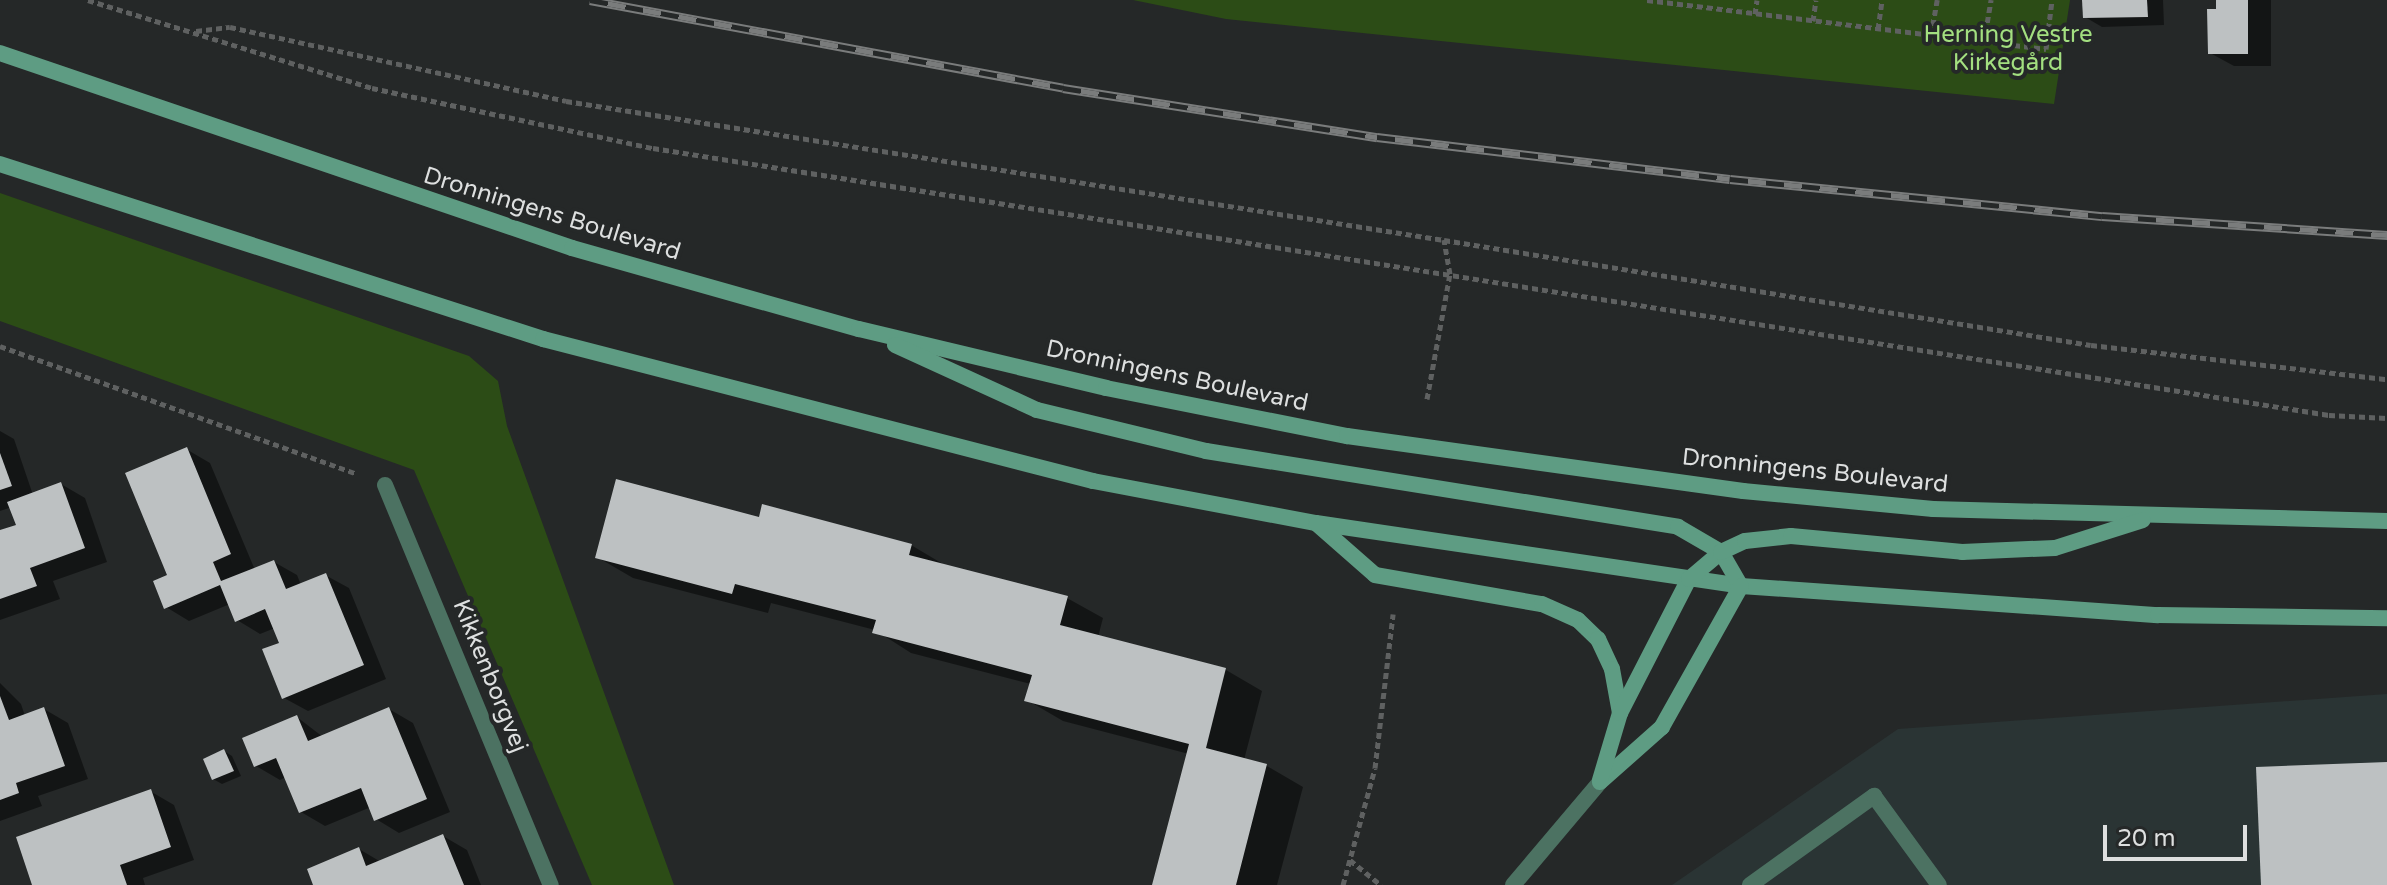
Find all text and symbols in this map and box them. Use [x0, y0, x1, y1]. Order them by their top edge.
park label: Herning Vestre Kirkegård [1923, 21, 2093, 77]
street label: Dronningens Boulevard [420, 161, 684, 267]
street label: Dronningens Boulevard [1043, 334, 1311, 418]
street label: Dronningens Boulevard [1681, 443, 1949, 499]
street label: Kikkenborgvej [446, 595, 534, 757]
scale bar [2107, 809, 2251, 859]
text: 20 m [2117, 824, 2175, 853]

